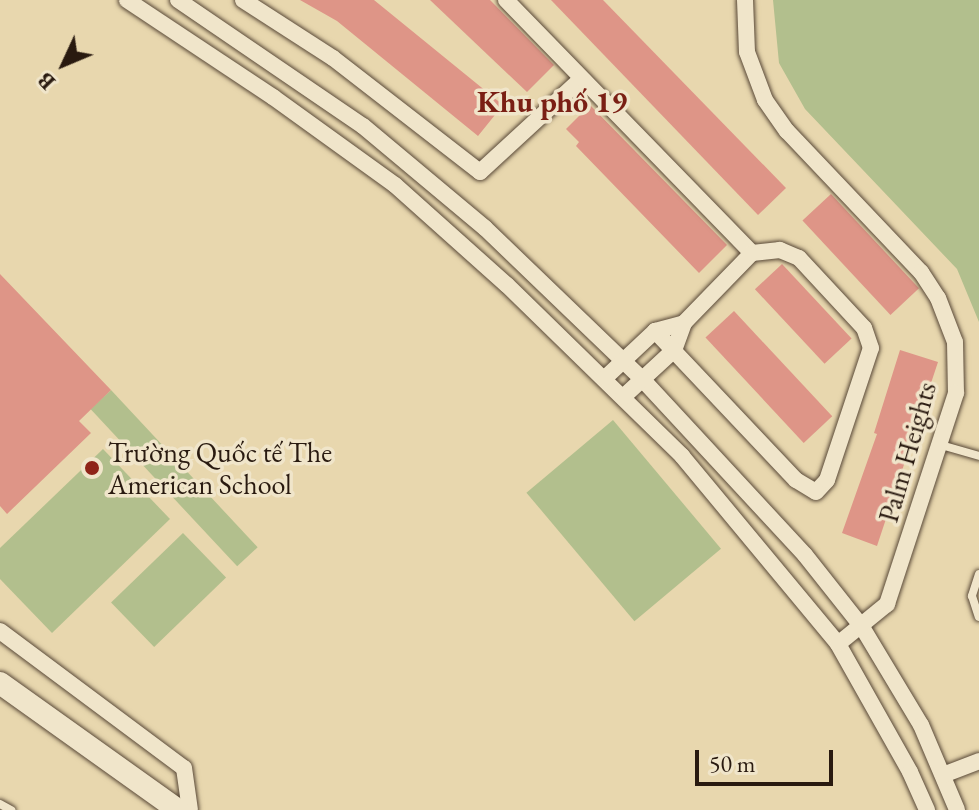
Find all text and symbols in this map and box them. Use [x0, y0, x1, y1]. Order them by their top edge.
north arrow [24, 24, 104, 104]
text: B [31, 66, 62, 96]
district label: Khu phố 19 [477, 84, 627, 120]
street label: Palm Heights [871, 378, 943, 526]
place label: Trường Quốc tế The American School [108, 435, 332, 501]
marker: Trường Quốc tế The American School [83, 459, 101, 477]
scale bar [699, 734, 837, 784]
text: 50 m [709, 748, 756, 779]

